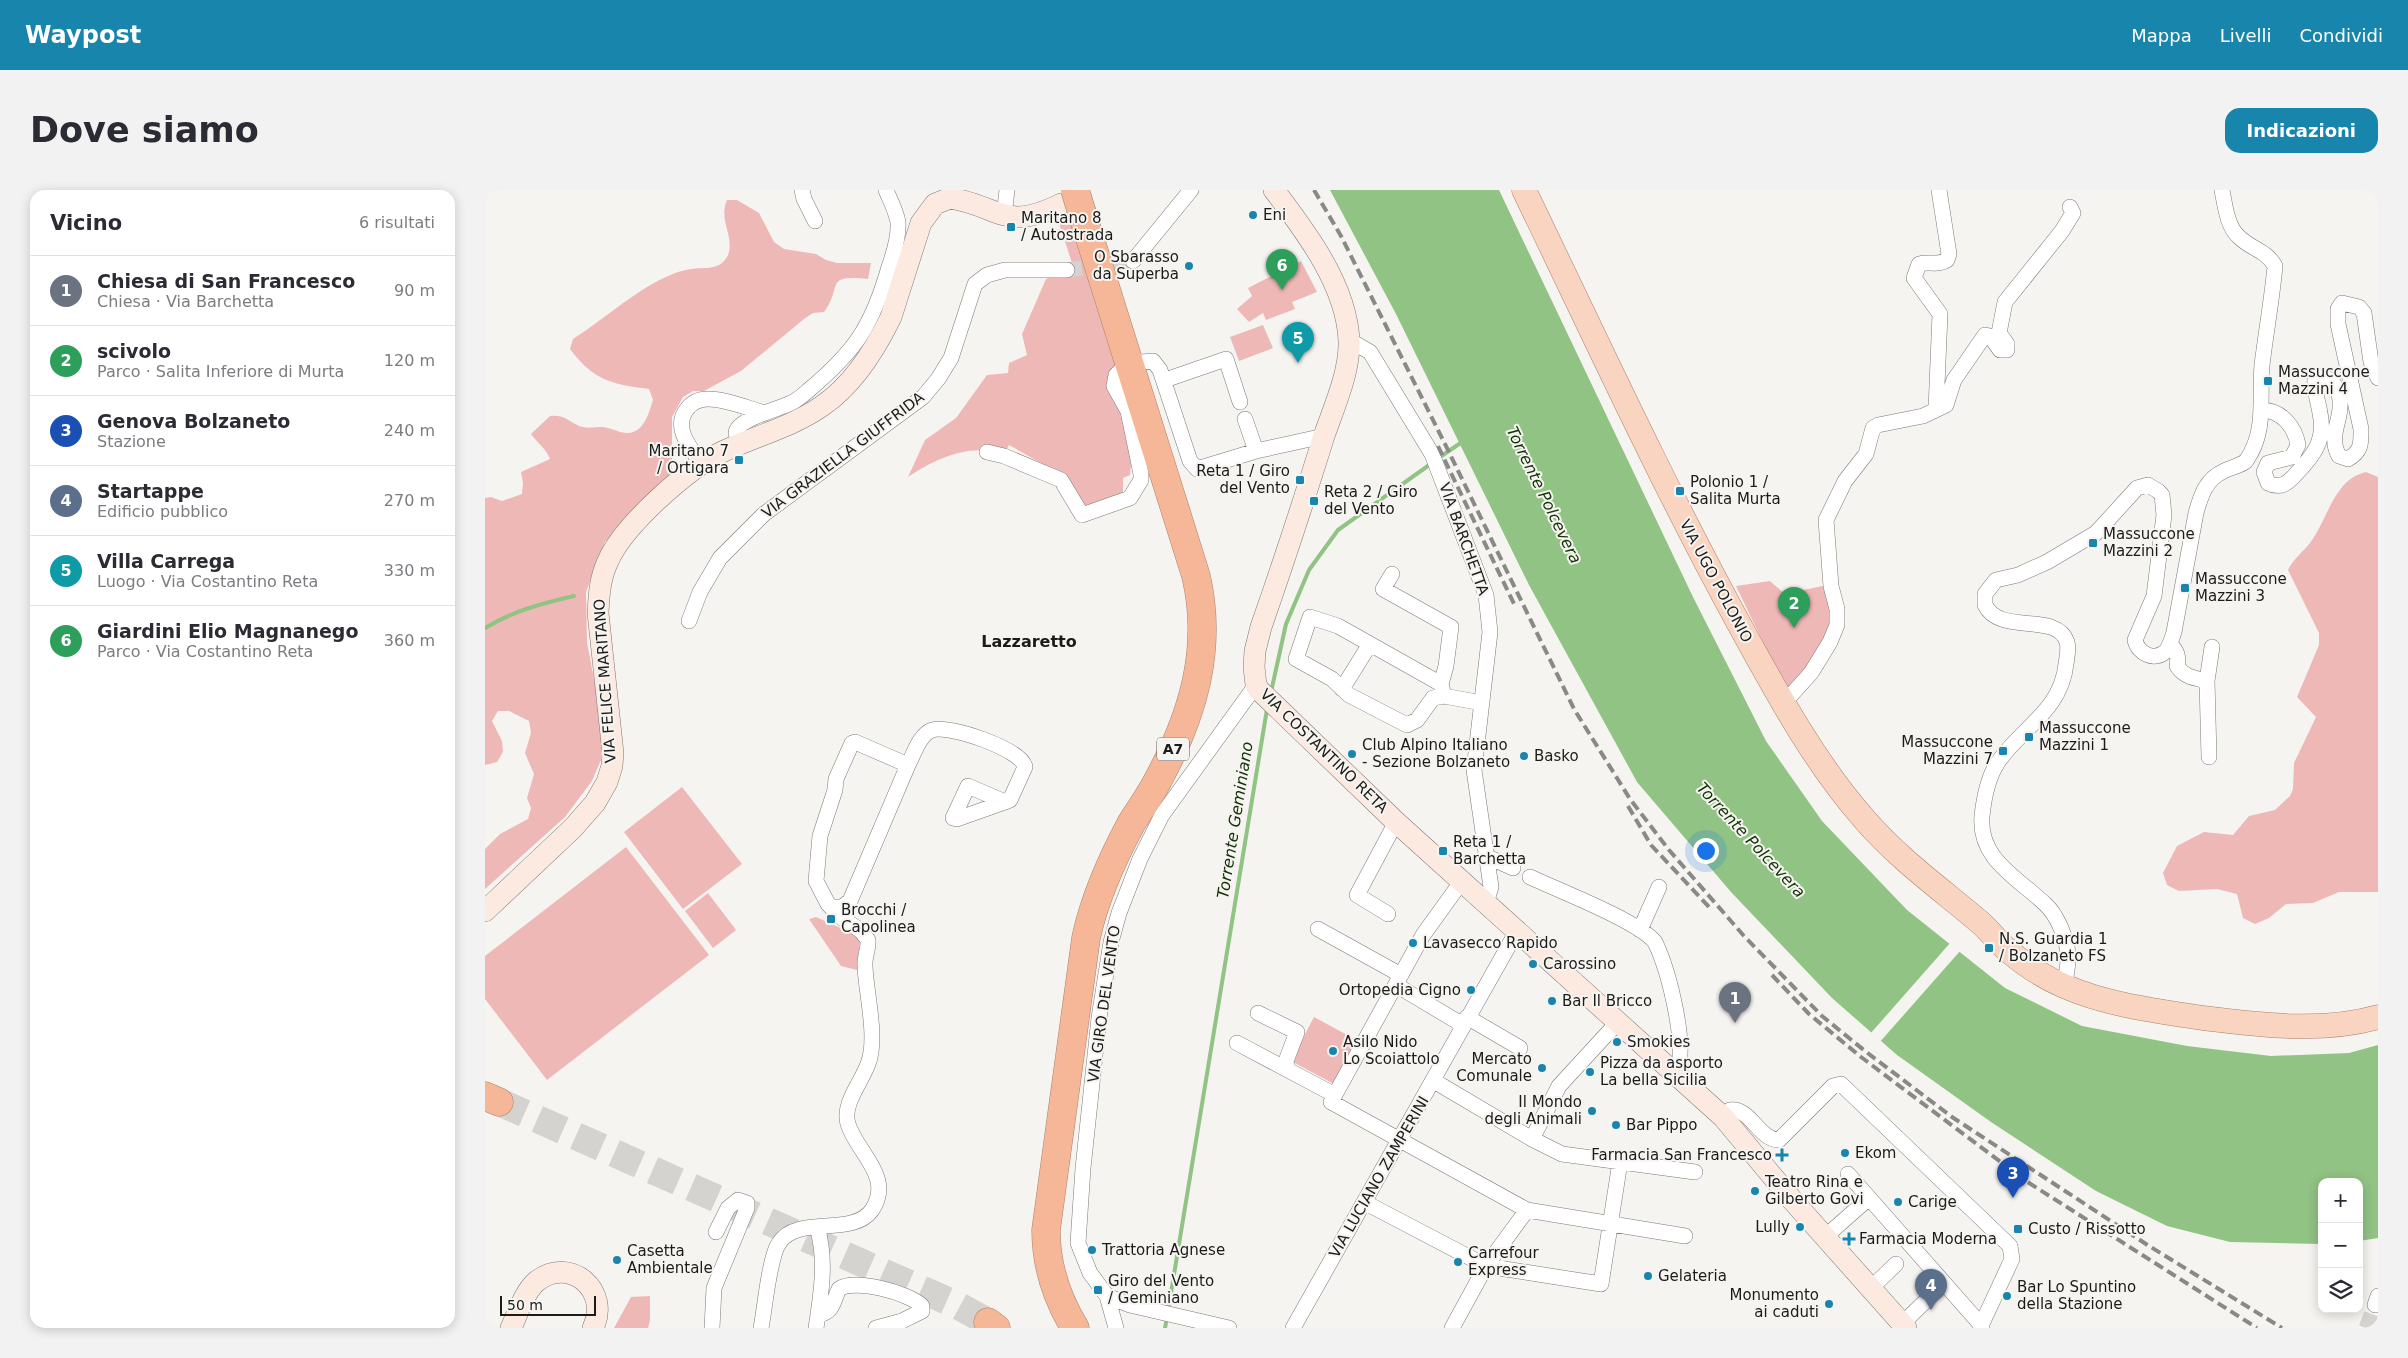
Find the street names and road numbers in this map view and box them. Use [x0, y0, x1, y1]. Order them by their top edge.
street label: VIA GRAZIELLA GIUFFRIDA [758, 388, 928, 522]
street label: VIA BARCHETTA [1435, 480, 1493, 598]
street label: VIA UGO POLONIO [1676, 516, 1756, 646]
street label: VIA FELICE MARITANO [590, 598, 620, 764]
street label: VIA COSTANTINO RETA [1256, 685, 1392, 817]
road number: A7 [1157, 738, 1189, 760]
street label: VIA GIRO DEL VENTO [1084, 924, 1124, 1084]
street label: VIA LUCIANO ZAMPERINI [1325, 1093, 1433, 1261]

